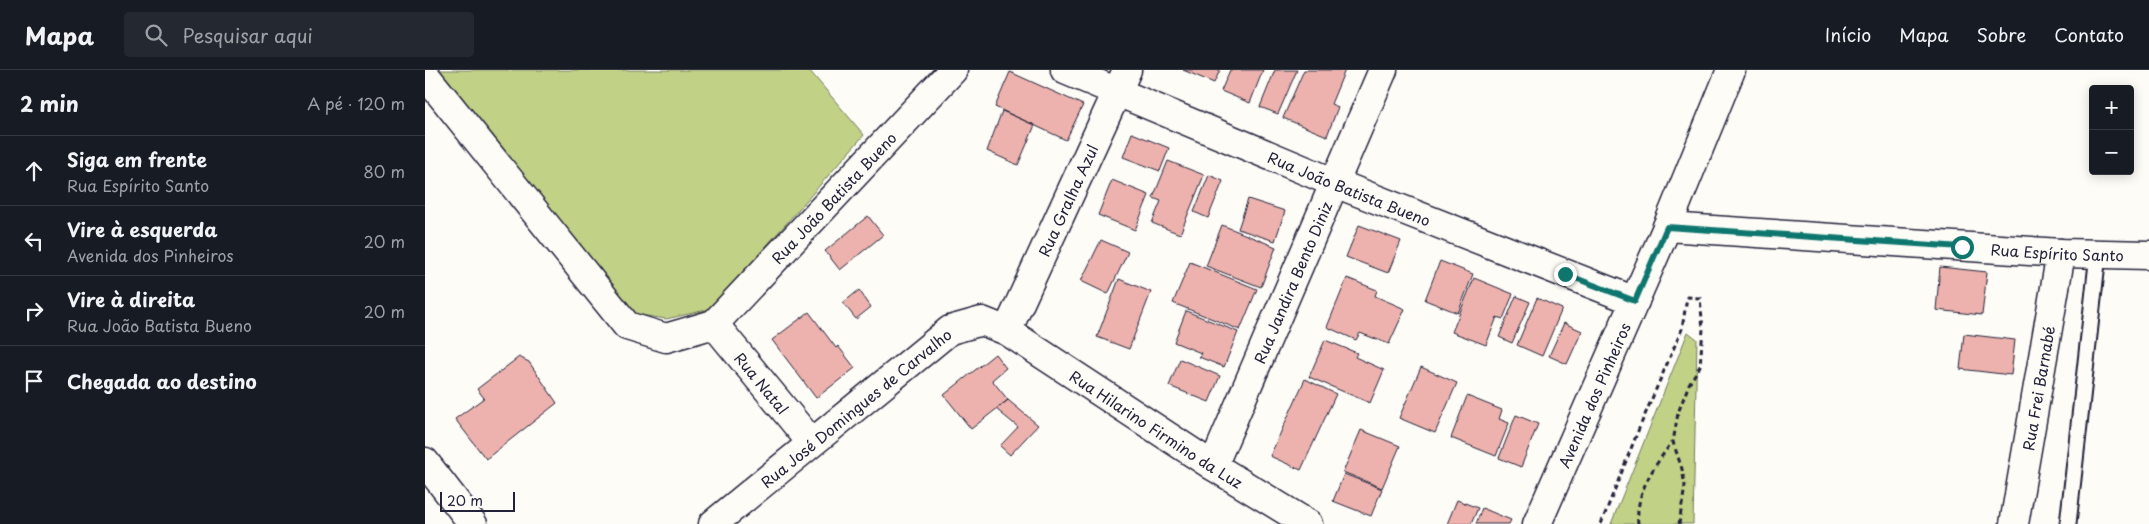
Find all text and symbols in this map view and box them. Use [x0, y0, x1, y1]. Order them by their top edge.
search box [124, 12, 474, 57]
text: Mapa [25, 17, 94, 53]
icon: search [142, 21, 170, 49]
text: Pesquisar aqui [182, 21, 313, 49]
text: Início [1825, 21, 1871, 48]
text: Mapa [1899, 21, 1949, 48]
text: Sobre [1977, 21, 2026, 48]
text: Contato [2054, 21, 2124, 48]
map controls [2089, 85, 2134, 175]
button: + [2089, 85, 2134, 130]
text: 2 min [20, 87, 79, 119]
text: A pé · 120 m [307, 91, 405, 115]
street label: Rua João Batista Bueno [765, 126, 901, 268]
button: − [2089, 130, 2134, 175]
street label: Rua Gralha Azul [1031, 140, 1103, 260]
text: Siga em frente [67, 145, 207, 173]
street label: Rua João Batista Bueno [1265, 145, 1434, 231]
icon: ahead [20, 157, 48, 185]
text: 80 m [363, 159, 405, 183]
text: Rua Espírito Santo [67, 173, 209, 197]
street label: Rua Jandira Bento Diniz [1247, 198, 1337, 367]
text: Vire à esquerda [67, 215, 218, 243]
icon: left [20, 227, 48, 255]
text: 20 m [364, 229, 405, 253]
route start [1951, 236, 1974, 259]
street label: Rua Espírito Santo [1990, 237, 2124, 266]
text: Avenida dos Pinheiros [67, 243, 234, 267]
route end [1554, 263, 1577, 286]
text: Vire à direita [67, 285, 195, 313]
icon: right [20, 297, 48, 325]
text: 20 m [364, 299, 405, 323]
text: Rua João Batista Bueno [67, 313, 252, 337]
street label: Avenida dos Pinheiros [1552, 318, 1635, 471]
street label: Rua José Domingues de Carvalho [755, 322, 956, 493]
street label: Rua Frei Barnabé [2015, 324, 2060, 452]
street label: Rua Natal [730, 347, 795, 419]
street label: Rua Hilarino Firmino da Luz [1066, 364, 1247, 493]
icon: arrive [20, 367, 48, 395]
text: Chegada ao destino [67, 367, 257, 395]
scale bar [440, 489, 515, 512]
text: 20 m [447, 490, 483, 511]

